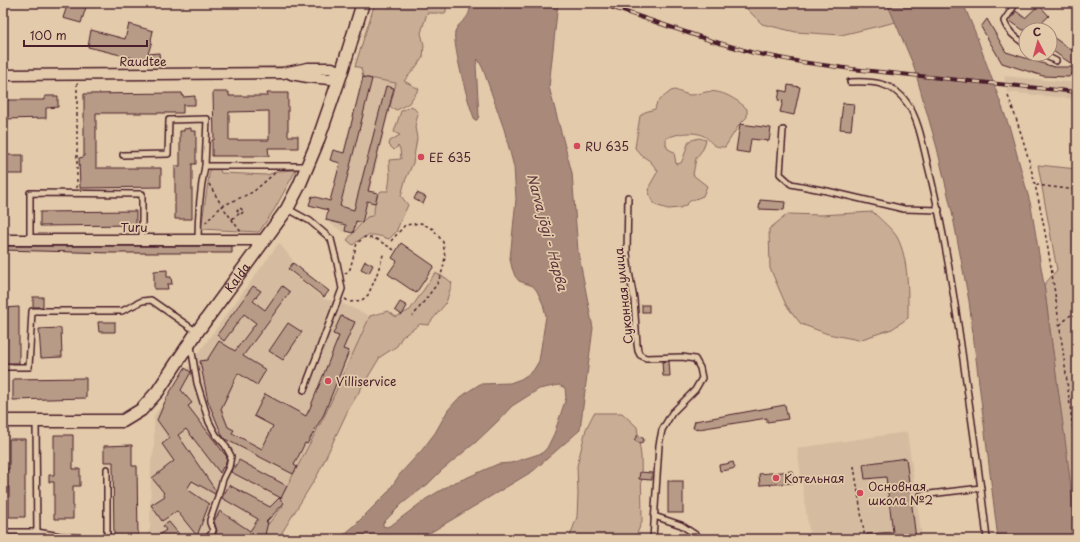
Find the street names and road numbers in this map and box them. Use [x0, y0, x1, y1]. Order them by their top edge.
street label: Raudtee [119, 52, 167, 70]
street label: Turu [121, 218, 147, 236]
street label: Суконная улица [609, 246, 637, 345]
street label: Kalda [220, 258, 254, 296]

